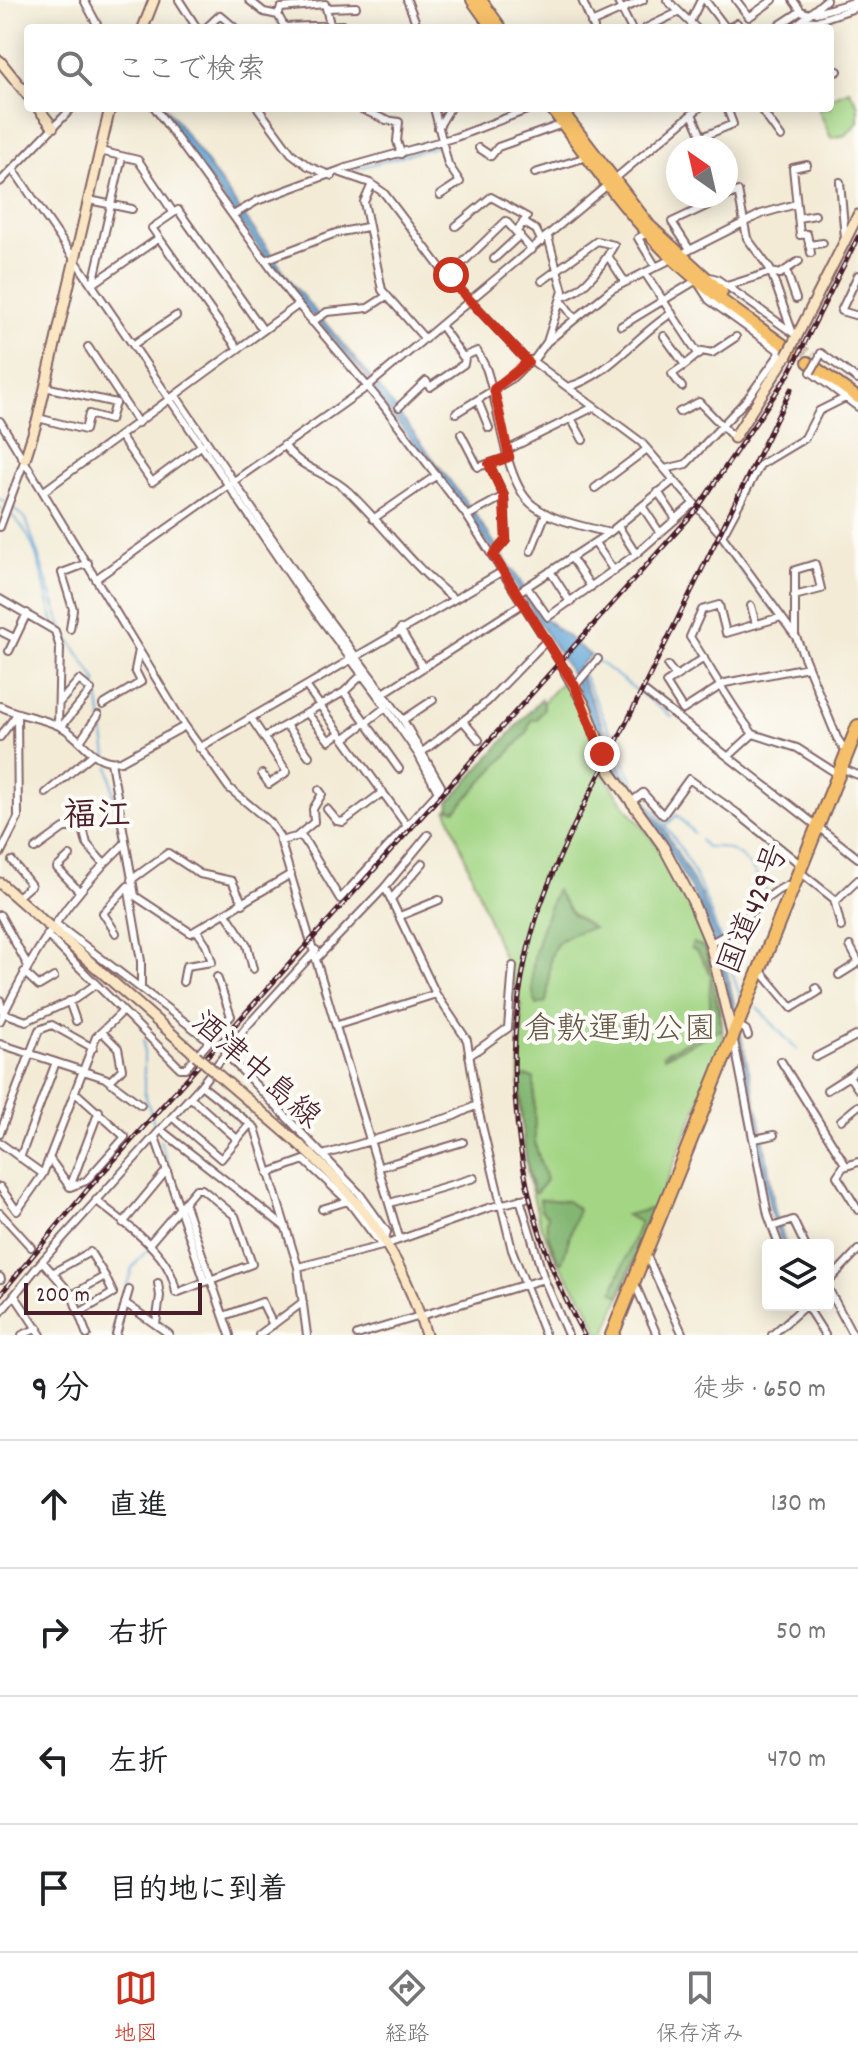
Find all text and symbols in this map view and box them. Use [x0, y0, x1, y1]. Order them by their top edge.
search box [24, 24, 834, 112]
icon: search [52, 46, 96, 90]
text: ここで検索 [116, 51, 266, 94]
north arrow [666, 136, 738, 208]
route start [433, 257, 469, 293]
route end [584, 736, 620, 772]
district label: 福江 [63, 794, 131, 843]
street label: 国道429号 [709, 837, 803, 983]
street label: 酒津中島線 [179, 1002, 329, 1142]
park label: 倉敷運動公園 [524, 1009, 716, 1055]
map controls [762, 1239, 834, 1311]
button: layers [762, 1239, 834, 1311]
scale bar [24, 1279, 202, 1315]
text: 200 m [36, 1281, 90, 1312]
text: 9 分 [32, 1367, 89, 1416]
text: 徒歩 · 650 m [693, 1372, 826, 1409]
icon: ahead [32, 1482, 76, 1526]
text: 130 m [771, 1486, 826, 1523]
text: 直進 [108, 1487, 168, 1530]
icon: right [32, 1610, 76, 1654]
text: 50 m [776, 1614, 826, 1651]
text: 右折 [108, 1615, 168, 1658]
icon: left [32, 1738, 76, 1782]
text: 470 m [767, 1742, 826, 1779]
text: 左折 [108, 1743, 168, 1786]
icon: arrive [32, 1866, 76, 1910]
text: 目的地に到着 [108, 1871, 288, 1914]
tab: 地図 [114, 1966, 158, 2051]
tab: 経路 [385, 1966, 429, 2051]
tab: 保存済み [656, 1966, 744, 2051]

